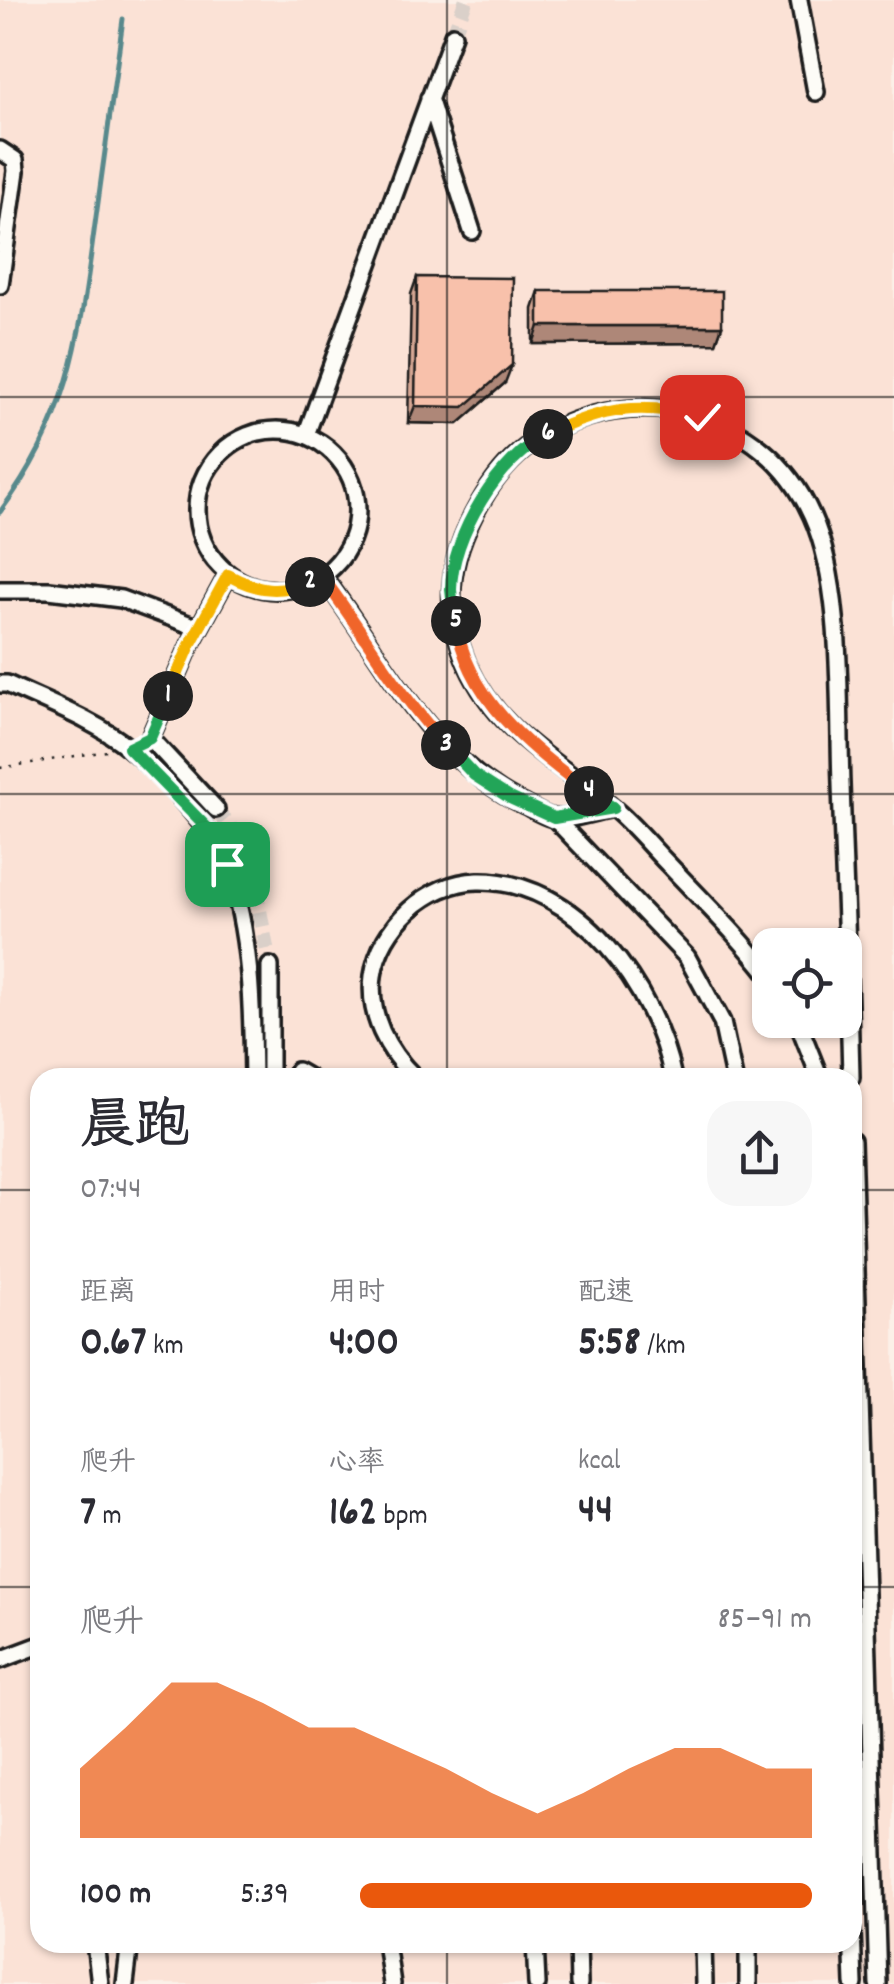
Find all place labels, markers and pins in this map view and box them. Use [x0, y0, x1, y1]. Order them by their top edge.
pin [660, 375, 745, 460]
pin: 6 [523, 409, 573, 459]
pin: 2 [285, 557, 335, 607]
pin: 5 [431, 596, 481, 646]
pin: 1 [143, 671, 193, 721]
pin: 3 [421, 720, 471, 770]
pin: 4 [564, 766, 614, 816]
pin [185, 822, 270, 907]

